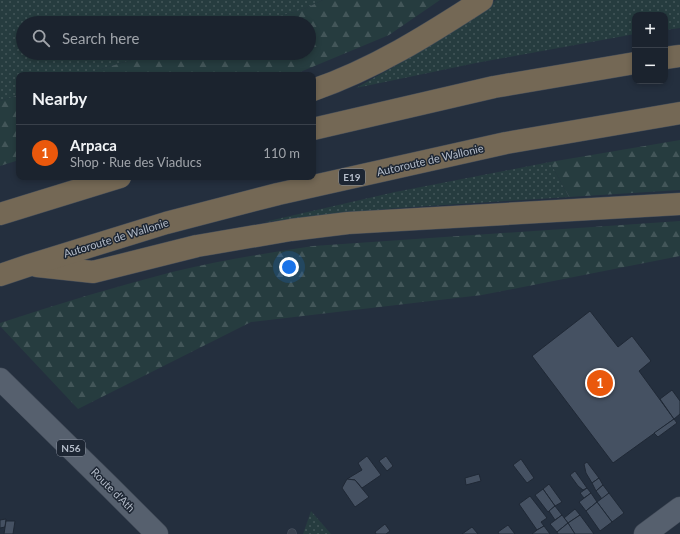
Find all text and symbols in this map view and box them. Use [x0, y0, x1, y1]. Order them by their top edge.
map controls [632, 12, 668, 84]
button: + [632, 12, 668, 48]
search box [16, 16, 316, 60]
icon: search [30, 27, 52, 49]
text: Search here [62, 29, 139, 47]
button: − [632, 48, 668, 84]
text: Nearby [32, 88, 87, 109]
text: Arpaca [70, 136, 117, 154]
street label: Autoroute de Wallonie [375, 141, 485, 178]
text: 1 [41, 145, 49, 161]
text: 110 m [263, 145, 300, 161]
text: Shop · Rue des Viaducs [70, 154, 202, 170]
road number: E19 [339, 169, 365, 185]
street label: Autoroute de Wallonie [62, 215, 170, 260]
your location [279, 257, 299, 277]
pin: 1 [587, 368, 613, 398]
road number: N56 [57, 440, 85, 456]
street label: Route d'Ath [89, 465, 138, 514]

